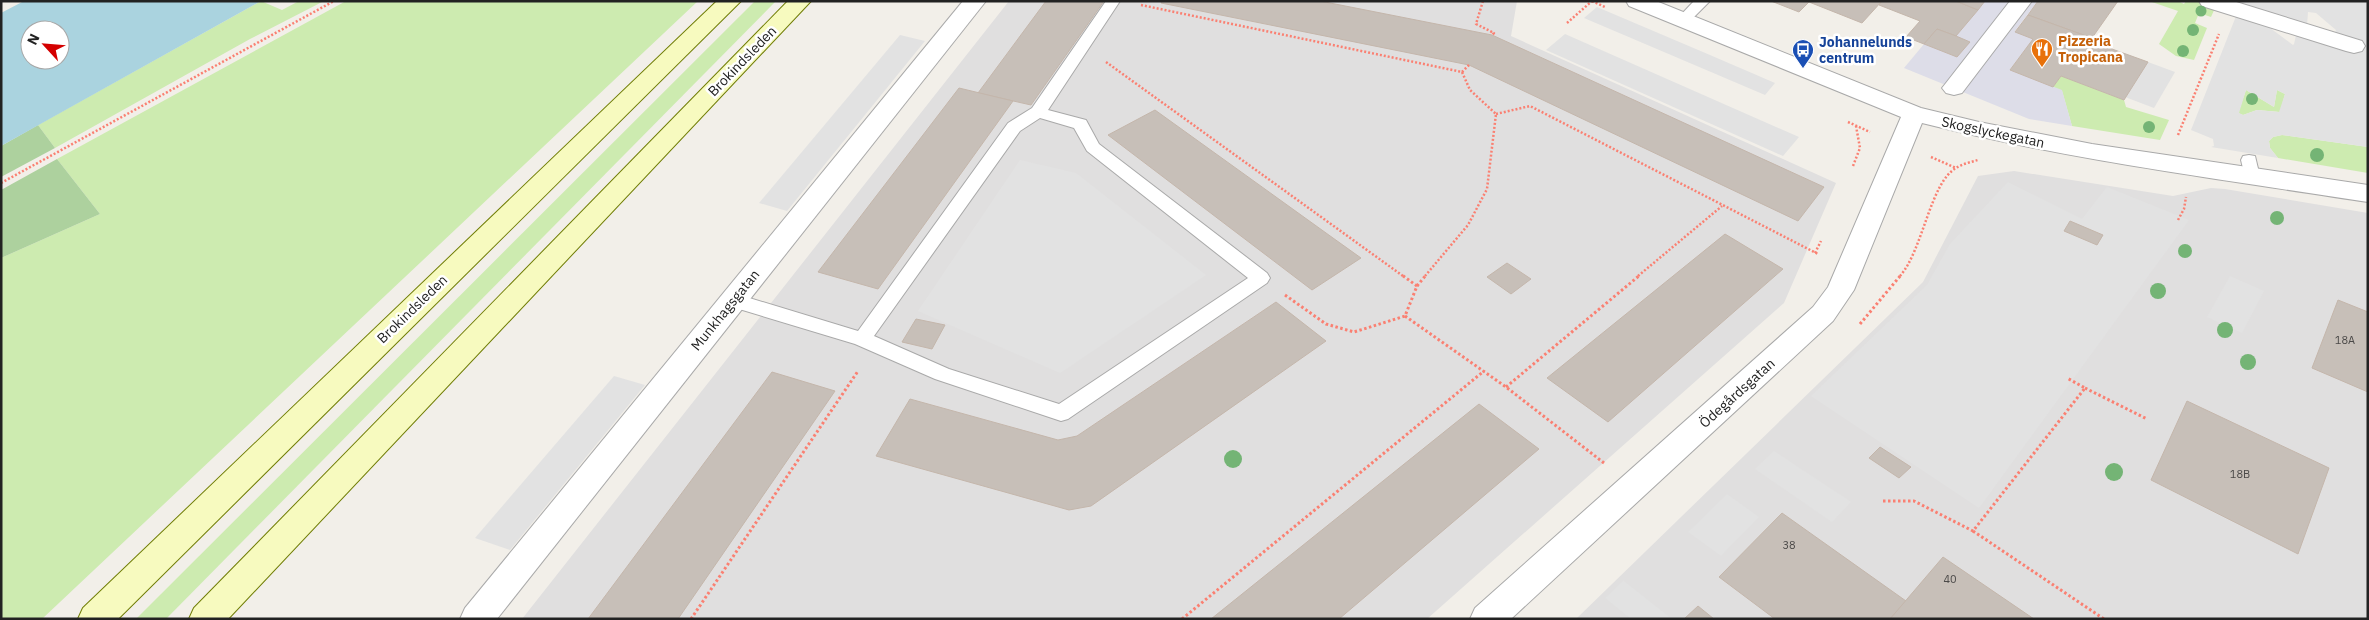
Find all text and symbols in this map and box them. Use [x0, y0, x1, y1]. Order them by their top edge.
north arrow [20, 20, 70, 70]
street label: Brokindsleden [704, 22, 780, 100]
text: N [23, 31, 44, 48]
place label: Pizzeria Tropicana [2058, 32, 2123, 66]
place label: Johannelunds centrum [1819, 33, 1912, 67]
restaurant icon: Pizzeria Tropicana [2030, 37, 2054, 68]
bus stop icon: Johannelunds centrum [1791, 38, 1815, 69]
street label: Skogslyckegatan [1940, 112, 2046, 152]
street label: Munkhagsgatan [687, 266, 763, 354]
street label: Brokindsleden [373, 271, 451, 347]
house number: 18A [2335, 333, 2355, 347]
street label: Ödegårdsgatan [1695, 354, 1779, 432]
house number: 18B [2230, 467, 2250, 481]
house number: 38 [1782, 538, 1796, 552]
house number: 40 [1943, 572, 1957, 586]

